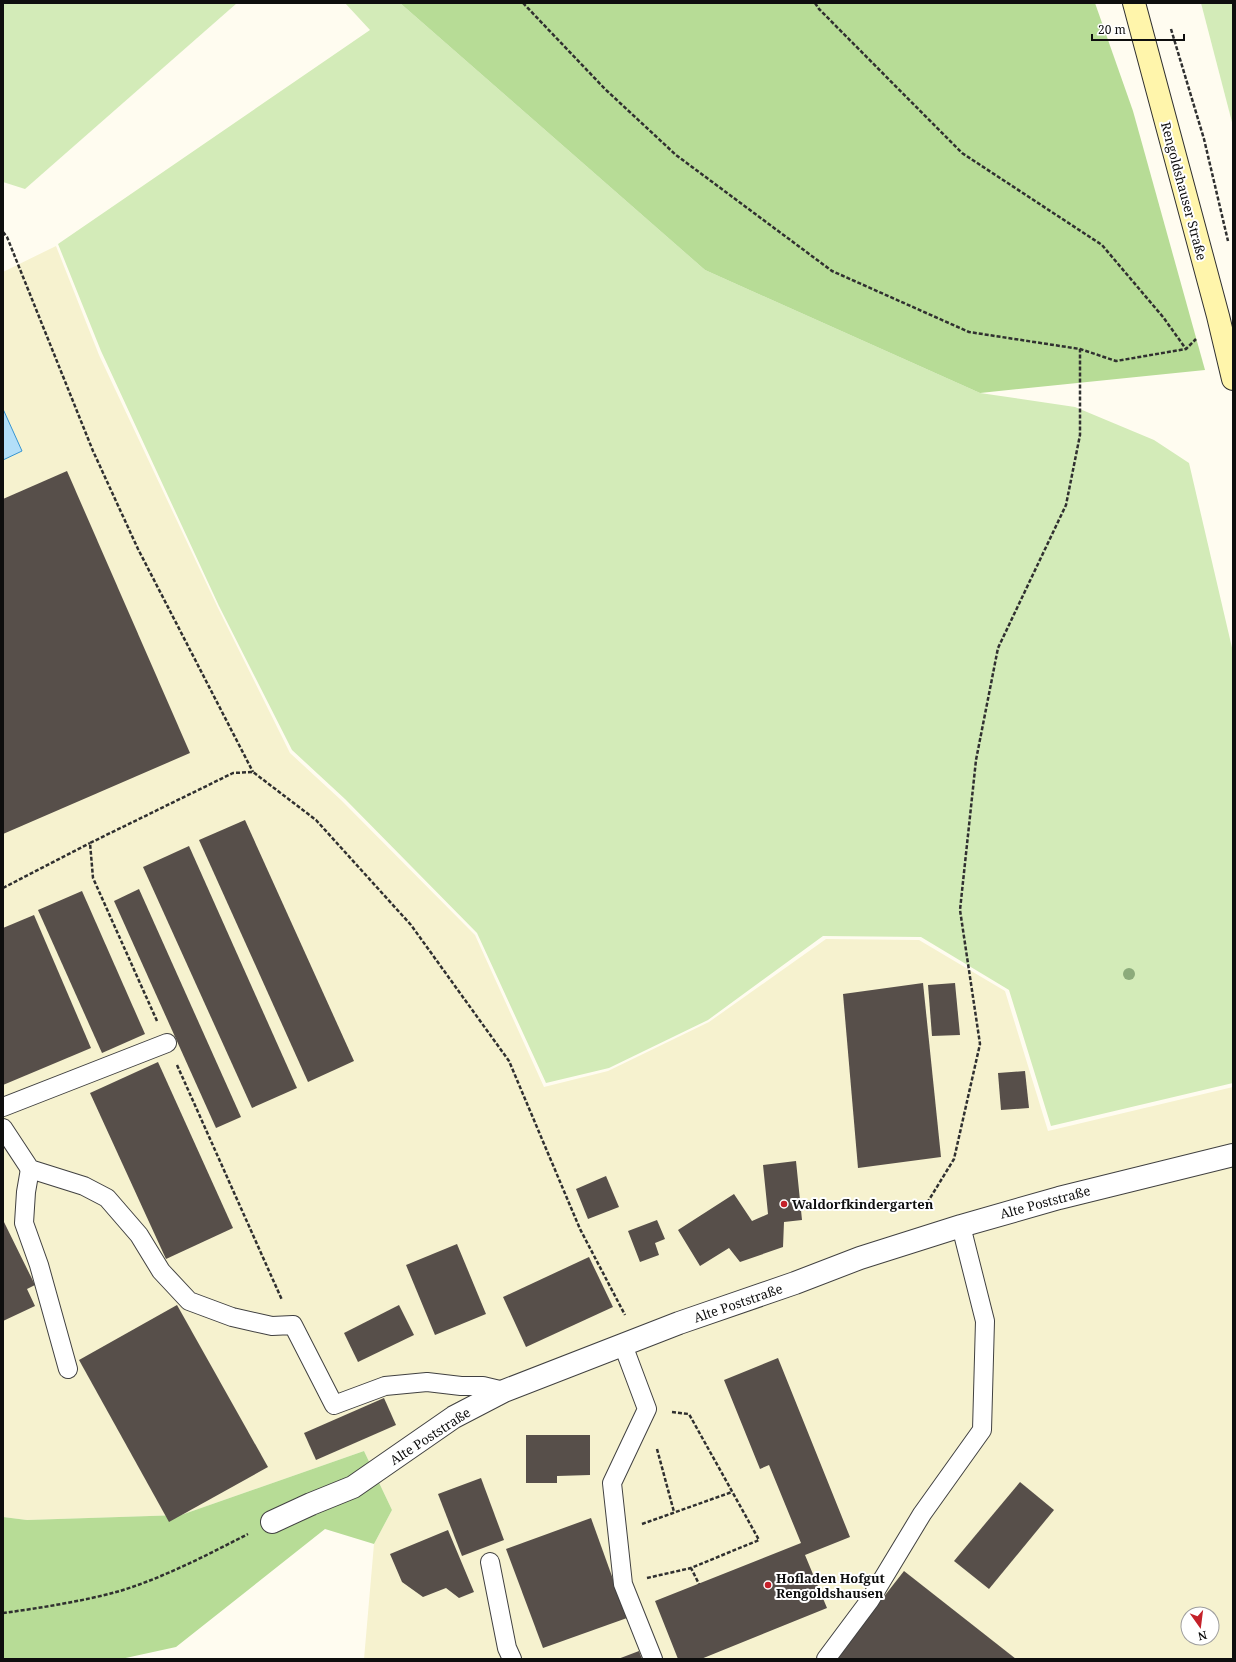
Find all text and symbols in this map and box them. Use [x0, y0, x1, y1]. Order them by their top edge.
scale bar [1092, 16, 1184, 42]
text: 20 m [1098, 21, 1126, 38]
street label: Rengoldshauser Straße [1157, 120, 1211, 262]
street label: Alte Poststraße [998, 1181, 1092, 1223]
place label: Waldorfkindergarten [792, 1195, 934, 1213]
marker: Waldorfkindergarten [779, 1199, 789, 1209]
street label: Alte Poststraße [691, 1279, 785, 1327]
street label: Alte Poststraße [386, 1403, 474, 1469]
place label: Hofladen Hofgut Rengoldshausen [776, 1569, 885, 1602]
marker: Hofladen Hofgut Rengoldshausen [763, 1580, 773, 1590]
north arrow [1180, 1606, 1220, 1646]
text: N [1196, 1628, 1209, 1645]

